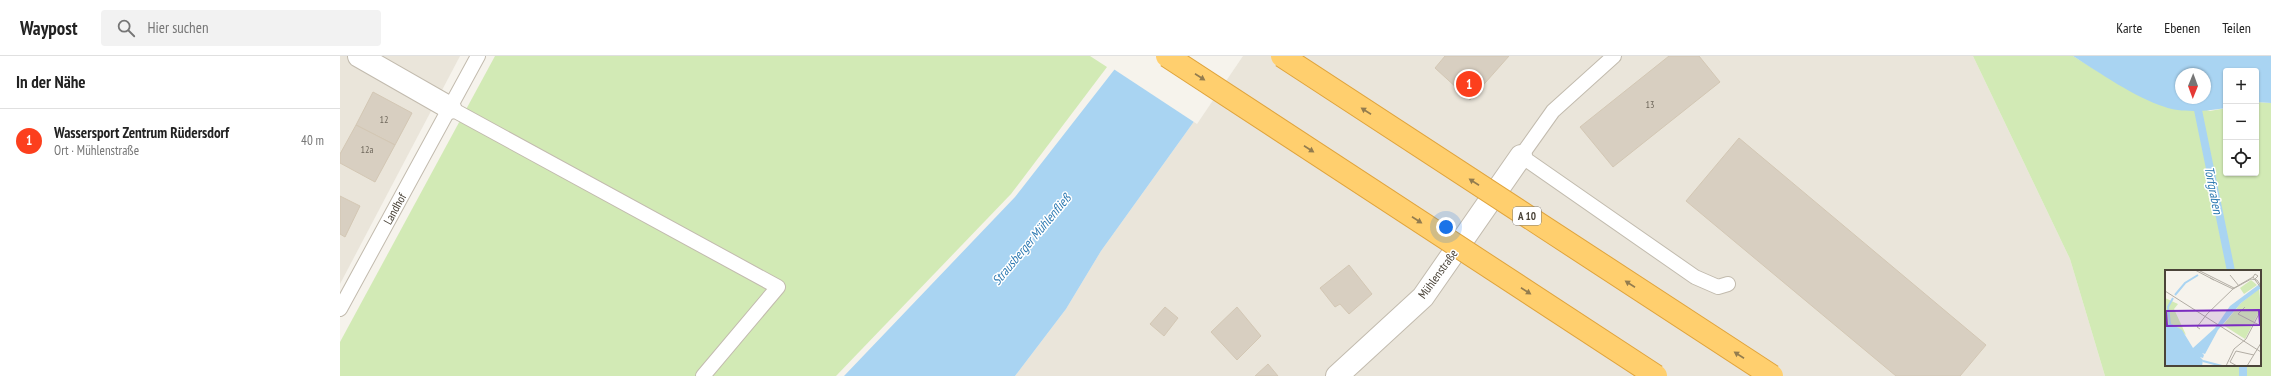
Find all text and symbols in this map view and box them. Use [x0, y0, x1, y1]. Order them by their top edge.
search box [101, 10, 381, 46]
text: Waypost [20, 16, 77, 40]
icon: search [115, 17, 137, 39]
text: Hier suchen [147, 18, 209, 37]
text: Karte [2116, 19, 2142, 37]
text: Ebenen [2164, 19, 2200, 37]
text: Teilen [2222, 19, 2251, 37]
north arrow [2175, 68, 2211, 104]
map controls [2223, 68, 2259, 176]
button: + [2223, 68, 2259, 104]
pin: 1 [1456, 69, 1482, 99]
text: In der Nähe [16, 71, 86, 93]
one-way arrow [1194, 74, 1206, 81]
house number: 13 [1646, 98, 1655, 111]
button: − [2223, 104, 2259, 140]
one-way arrow [1360, 107, 1371, 115]
house number: 12 [380, 113, 389, 126]
text: Wassersport Zentrum Rüdersdorf [54, 123, 229, 142]
text: 1 [26, 132, 32, 149]
text: 40 m [301, 132, 324, 149]
button: locate [2223, 140, 2259, 176]
text: Ort · Mühlenstraße [54, 142, 139, 159]
house number: 12a [361, 143, 374, 156]
one-way arrow [1303, 145, 1314, 152]
water label: Torfgraben [2201, 165, 2227, 217]
one-way arrow [1469, 178, 1480, 186]
water label: Strausberger Mühlenfließ [988, 189, 1076, 289]
street label: Landhof [380, 190, 410, 227]
road number: A 10 [1513, 207, 1541, 225]
one-way arrow [1412, 216, 1423, 224]
your location [1436, 217, 1456, 237]
street label: Mühlenstraße [1415, 246, 1461, 301]
inset map [2165, 270, 2261, 366]
one-way arrow [1624, 280, 1636, 287]
one-way arrow [1521, 287, 1531, 295]
one-way arrow [1734, 351, 1744, 359]

